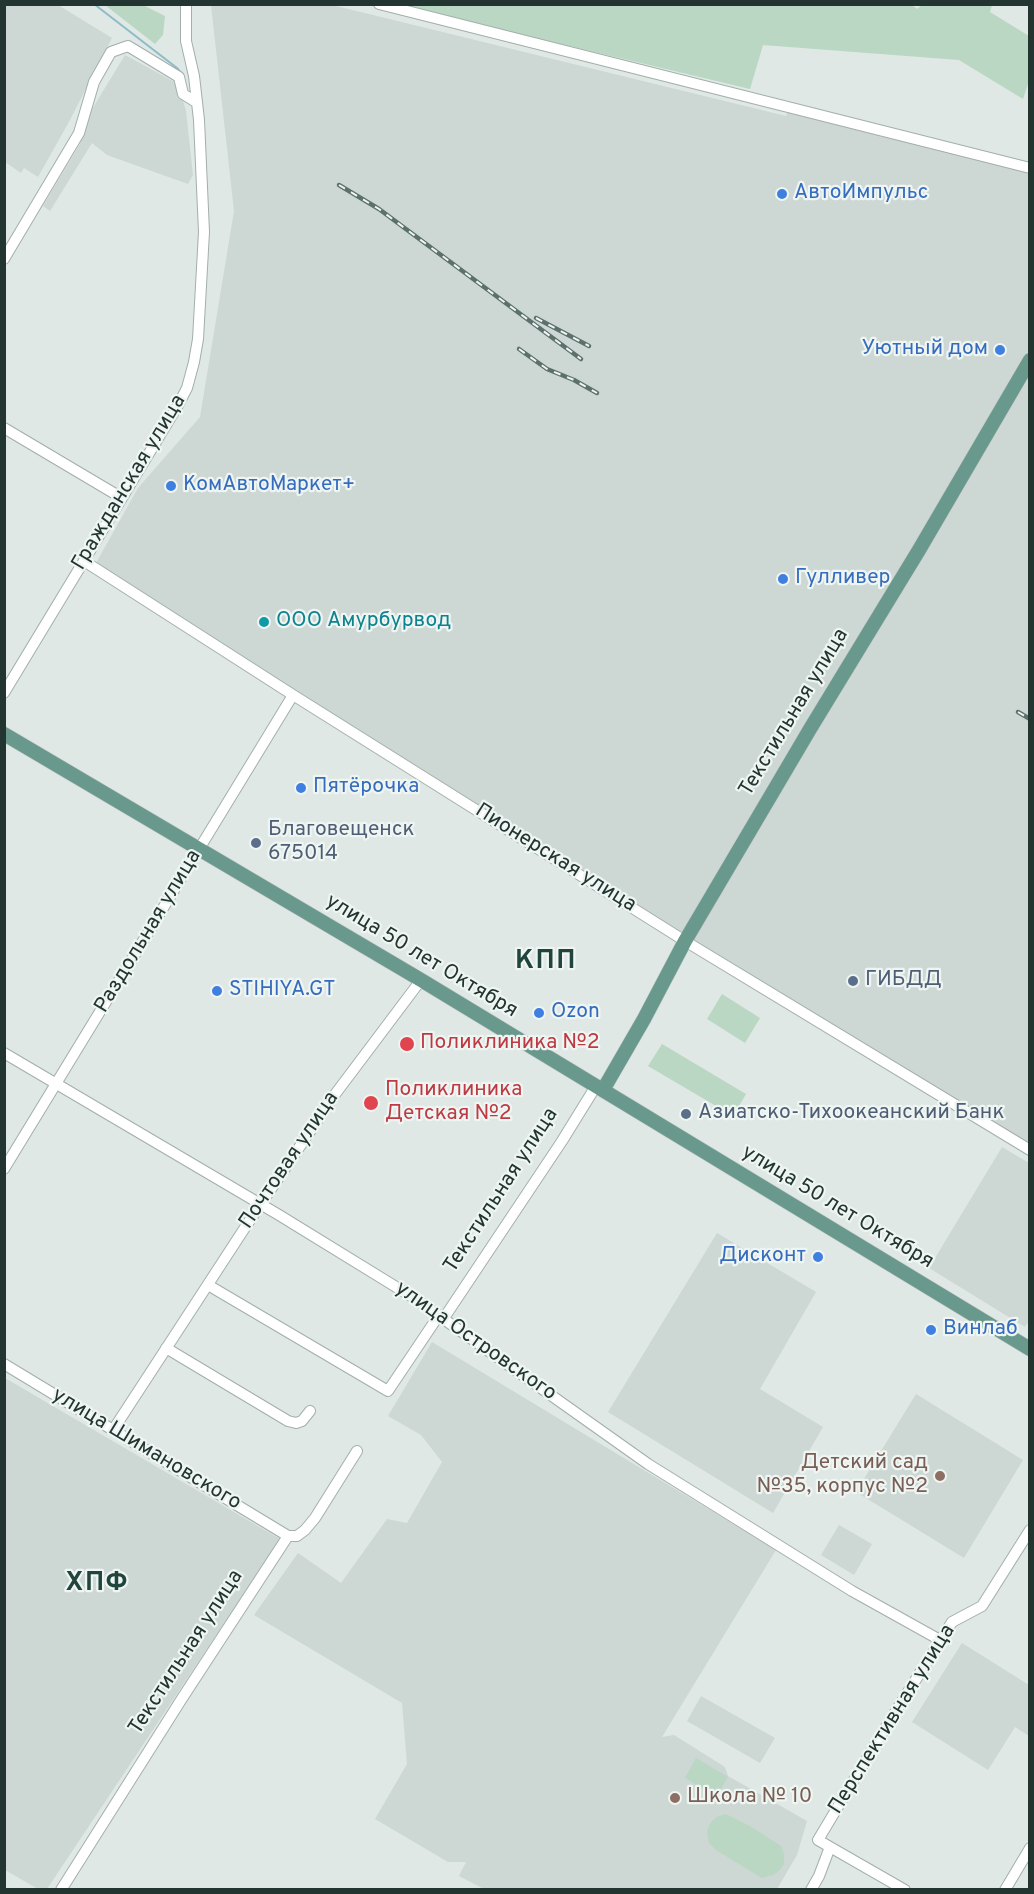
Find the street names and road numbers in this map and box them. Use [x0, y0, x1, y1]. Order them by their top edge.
street label: Гражданская улица [68, 391, 192, 575]
street label: Текстильная улица [735, 625, 855, 801]
street label: Пионерская улица [470, 799, 640, 919]
street label: Раздольная улица [90, 846, 208, 1018]
street label: улица 50 лет Октября [320, 890, 522, 1024]
street label: Почтовая улица [235, 1088, 345, 1234]
street label: Текстильная улица [439, 1104, 565, 1278]
street label: улица 50 лет Октября [736, 1141, 938, 1275]
street label: улица Островского [389, 1277, 561, 1407]
street label: улица Шимановского [47, 1383, 245, 1517]
street label: Текстильная улица [124, 1566, 250, 1740]
street label: Перспективная улица [824, 1621, 962, 1819]

